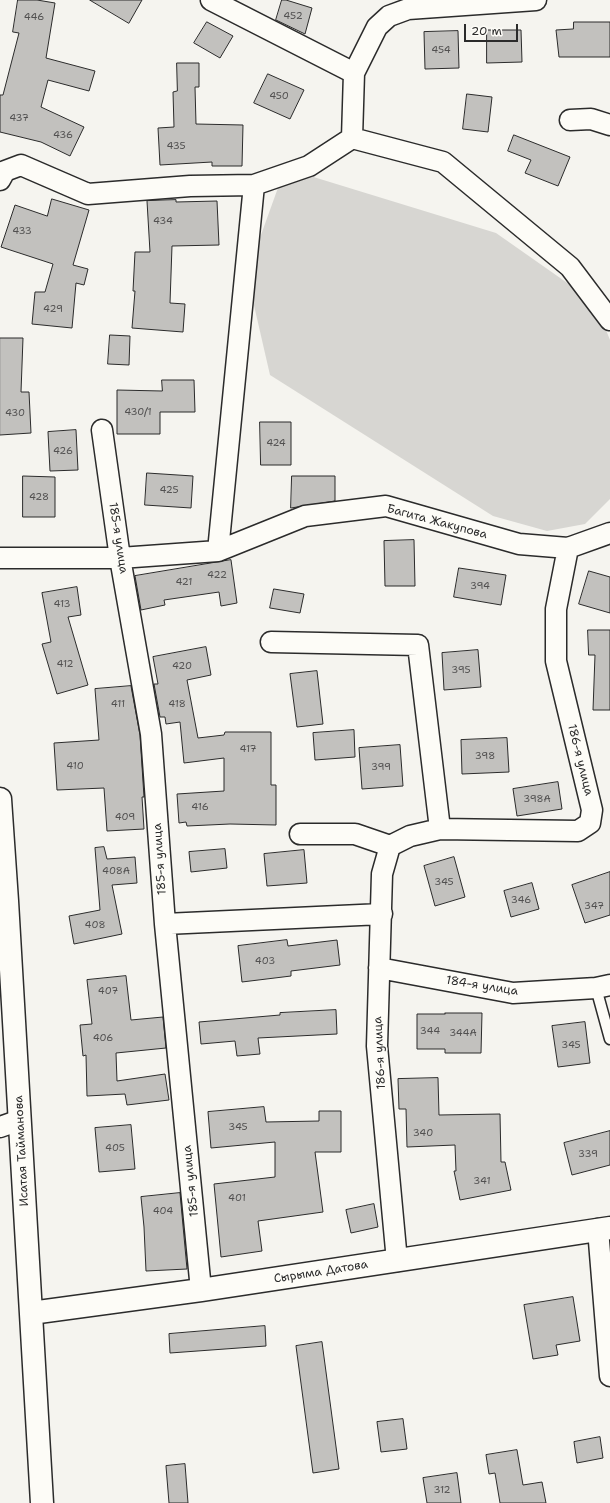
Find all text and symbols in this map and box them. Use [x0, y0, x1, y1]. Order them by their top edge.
house number: 452 [283, 10, 303, 22]
house number: 446 [24, 11, 44, 23]
scale bar [466, 16, 520, 42]
text: 20 m [471, 23, 502, 39]
house number: 454 [431, 44, 451, 56]
house number: 450 [269, 90, 289, 102]
house number: 437 [9, 112, 29, 124]
house number: 436 [53, 129, 73, 141]
house number: 435 [166, 140, 186, 152]
house number: 434 [153, 215, 173, 227]
house number: 433 [12, 225, 32, 237]
house number: 429 [43, 303, 63, 315]
house number: 430/1 [124, 406, 152, 418]
house number: 430 [5, 407, 25, 419]
house number: 424 [266, 437, 286, 449]
house number: 426 [53, 445, 73, 457]
house number: 425 [159, 484, 179, 496]
house number: 428 [29, 491, 49, 503]
street label: 185-я улица [105, 501, 131, 575]
street label: Багита Жакупова [385, 502, 489, 542]
house number: 422 [207, 569, 227, 581]
house number: 421 [176, 576, 192, 588]
house number: 394 [470, 580, 490, 592]
house number: 413 [53, 598, 71, 610]
house number: 412 [56, 658, 74, 670]
house number: 420 [172, 660, 192, 672]
house number: 395 [451, 664, 471, 676]
house number: 411 [111, 698, 125, 710]
house number: 418 [168, 698, 186, 710]
street label: 186-я улица [564, 723, 596, 797]
house number: 417 [239, 743, 257, 755]
house number: 398 [475, 750, 495, 762]
house number: 410 [66, 760, 84, 772]
house number: 399 [371, 761, 391, 773]
house number: 398А [523, 793, 551, 805]
house number: 416 [191, 801, 209, 813]
house number: 409 [115, 811, 135, 823]
street label: 185-я улица [150, 823, 170, 895]
house number: 408А [102, 865, 130, 877]
house number: 345 [434, 876, 454, 888]
house number: 346 [511, 894, 531, 906]
house number: 347 [584, 900, 604, 912]
house number: 408 [85, 919, 105, 931]
house number: 403 [255, 955, 275, 967]
street label: 184-я улица [445, 973, 519, 999]
house number: 407 [98, 985, 118, 997]
street label: 186-я улица [371, 1016, 389, 1090]
house number: 344 [420, 1025, 440, 1037]
house number: 344А [449, 1027, 477, 1039]
house number: 406 [93, 1032, 113, 1044]
house number: 345 [561, 1039, 581, 1051]
street label: Исатая Тайманова [12, 1095, 32, 1207]
house number: 345 [228, 1121, 248, 1133]
house number: 340 [413, 1127, 433, 1139]
house number: 405 [105, 1142, 125, 1154]
street label: 185-я улица [180, 1144, 202, 1218]
house number: 339 [578, 1148, 598, 1160]
house number: 341 [473, 1175, 491, 1187]
house number: 401 [228, 1192, 246, 1204]
house number: 404 [153, 1205, 173, 1217]
street label: Сырыма Датова [273, 1257, 369, 1287]
house number: 312 [433, 1484, 451, 1496]

